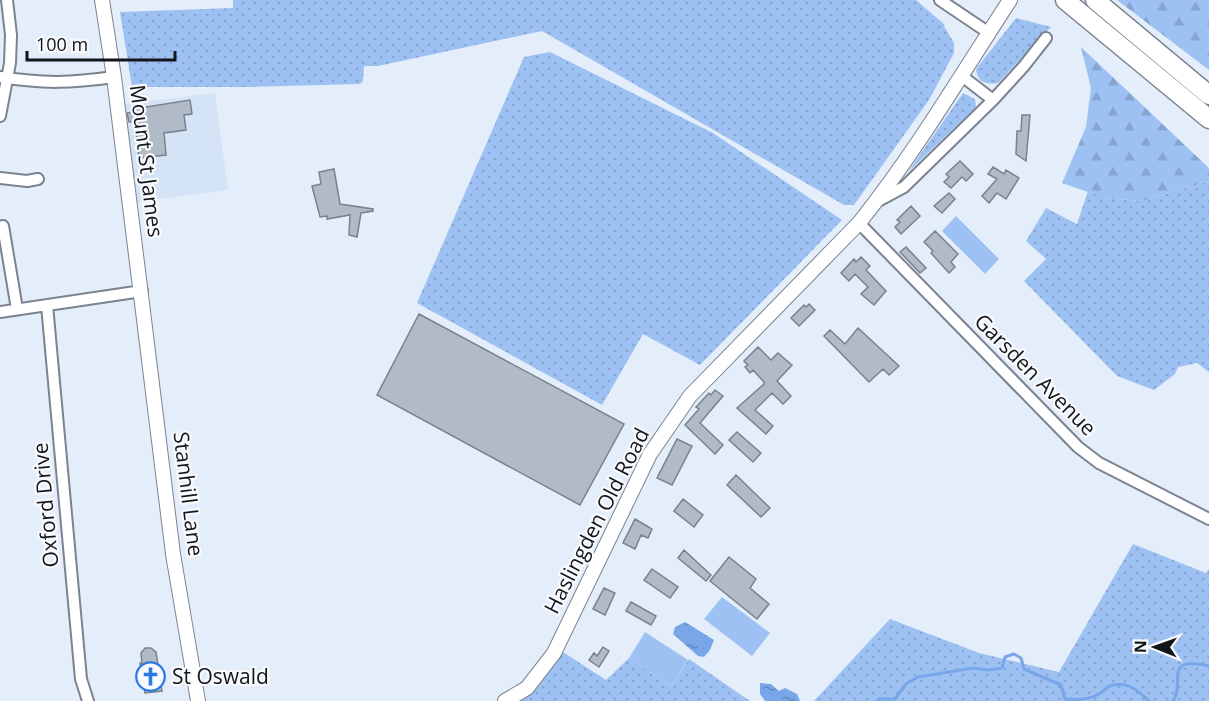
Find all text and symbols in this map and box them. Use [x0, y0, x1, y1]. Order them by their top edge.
scale bar [27, 24, 176, 62]
text: 100 m [36, 32, 88, 56]
street label: Mount St James [124, 83, 170, 239]
street label: Garsden Avenue [969, 307, 1103, 441]
street label: Haslingden Old Road [537, 423, 655, 618]
street label: Stanhill Lane [167, 430, 211, 558]
street label: Oxford Drive [26, 441, 64, 569]
north arrow [1125, 617, 1185, 677]
text: N [1129, 640, 1151, 653]
church icon: St Oswald [135, 661, 167, 693]
place label: St Oswald [172, 662, 269, 690]

